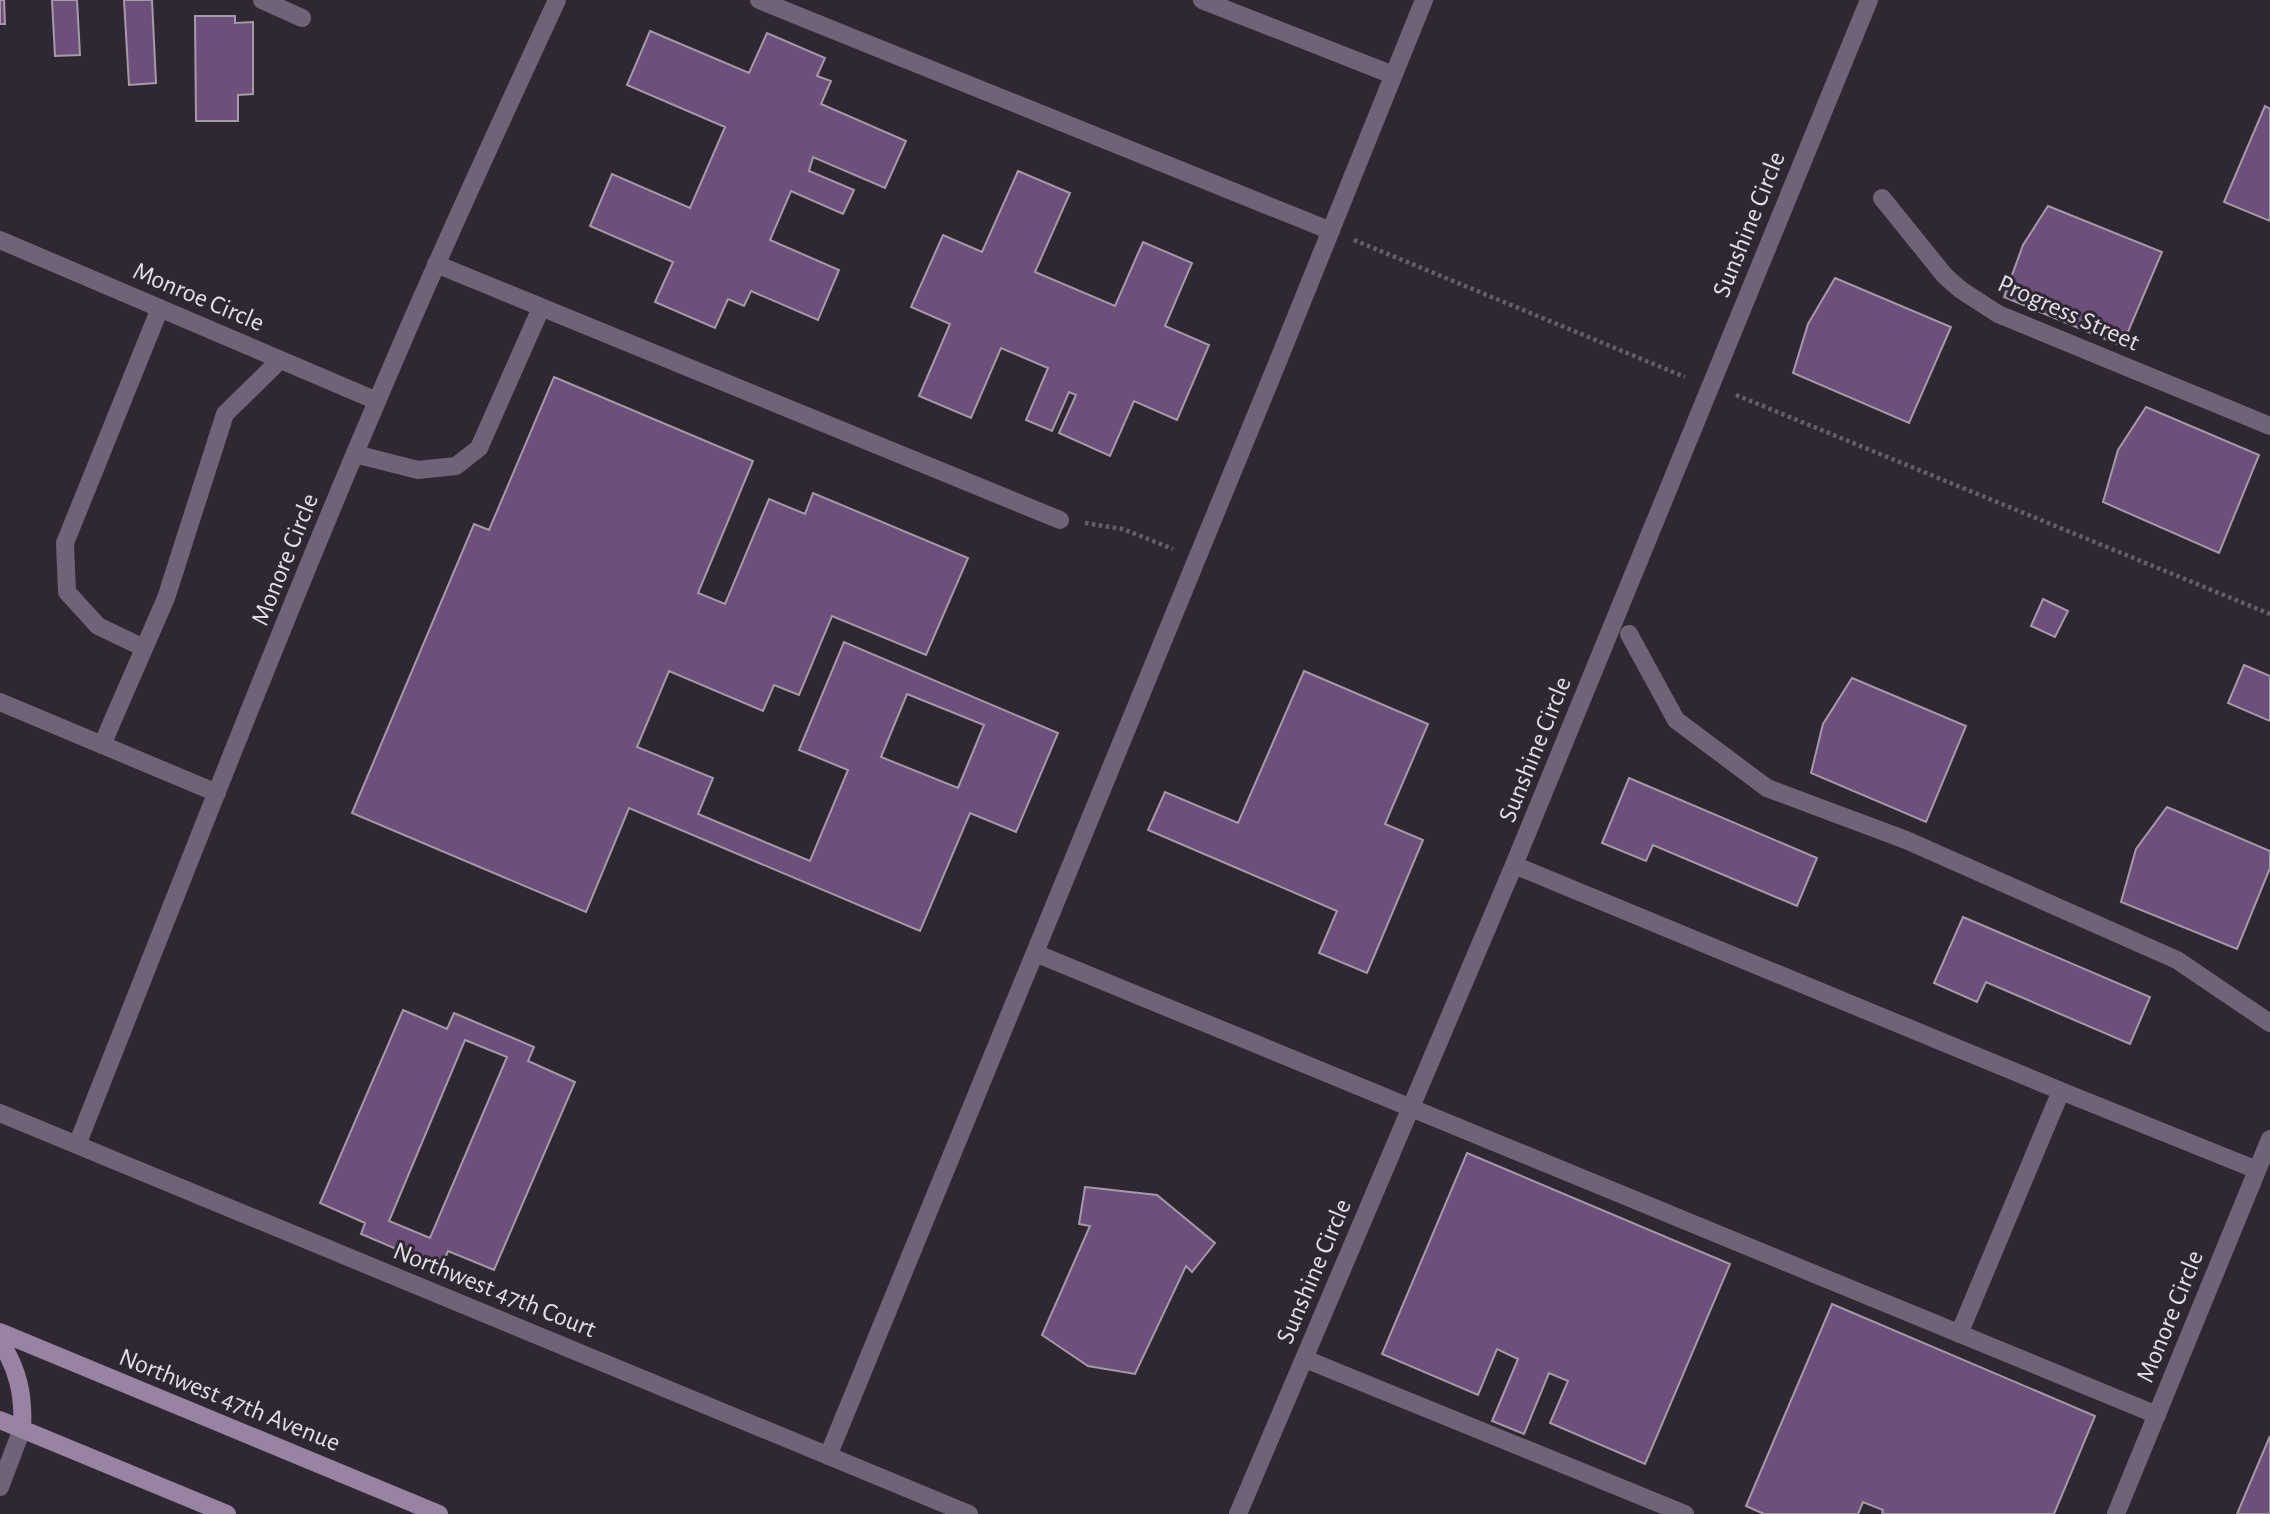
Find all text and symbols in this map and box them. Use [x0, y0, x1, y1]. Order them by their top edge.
street label: Sunshine Circle [1708, 148, 1790, 301]
street label: Monroe Circle [129, 258, 268, 336]
street label: Progress Street [1994, 270, 2143, 356]
street label: Monore Circle [247, 490, 323, 629]
street label: Sunshine Circle [1494, 673, 1576, 826]
street label: Sunshine Circle [1272, 1195, 1356, 1348]
street label: Northwest 47th Court [390, 1237, 600, 1342]
street label: Monore Circle [2132, 1247, 2208, 1386]
street label: Northwest 47th Avenue [115, 1344, 344, 1456]

